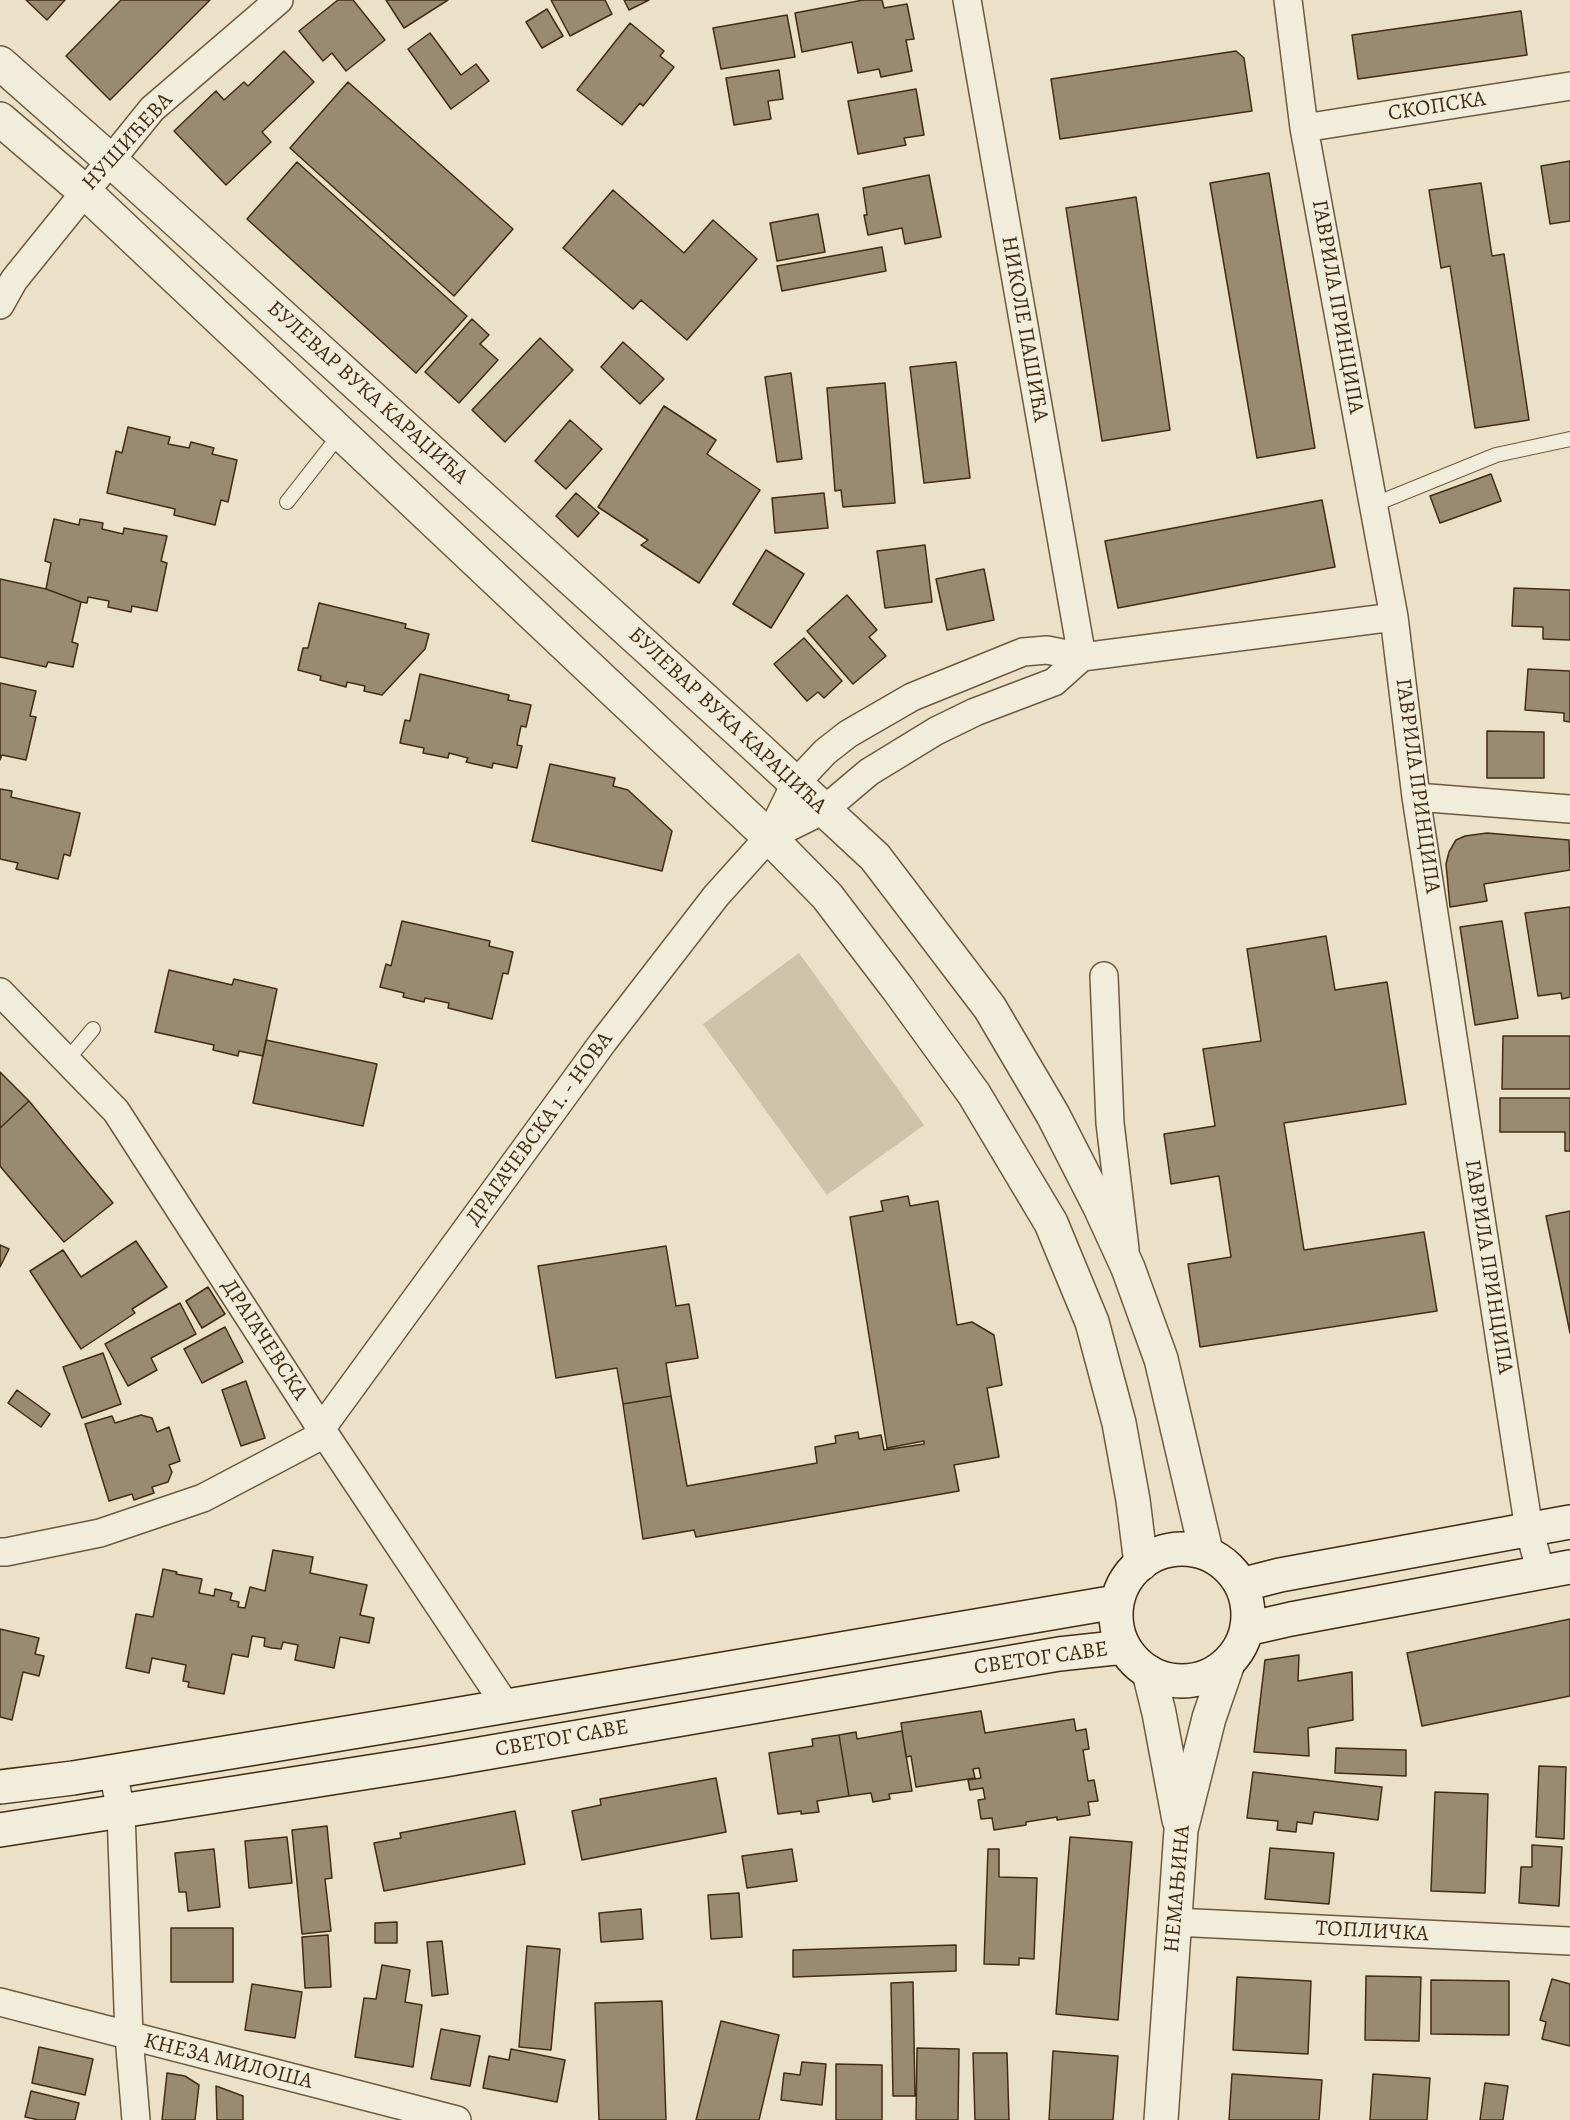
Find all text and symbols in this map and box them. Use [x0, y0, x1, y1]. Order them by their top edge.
street label: СКОПСКА [1386, 86, 1488, 128]
street label: НУШИЋЕВА [77, 88, 179, 196]
street label: ГАВРИЛА ПРИНЦИПА [1305, 198, 1369, 416]
street label: НИКОЛЕ ПАШИЋА [995, 234, 1053, 424]
street label: БУЛЕВАР ВУКА КАРАЏИЋА [261, 296, 473, 490]
street label: БУЛЕВАР ВУКА КАРАЏИЋА [622, 622, 832, 820]
street label: ГАВРИЛА ПРИНЦИПА [1389, 677, 1445, 895]
street label: ДРАГАЧЕВСКА 1. - НОВА [461, 1027, 619, 1231]
street label: ГАВРИЛА ПРИНЦИПА [1458, 1158, 1518, 1376]
street label: ДРАГАЧЕВСКА [215, 1275, 313, 1405]
street label: СВЕТОГ САВЕ [972, 1637, 1110, 1681]
street label: СВЕТОГ САВЕ [493, 1714, 631, 1764]
street label: НЕМАЊИНА [1159, 1824, 1197, 1954]
street label: ТОПЛИЧКА [1315, 1916, 1429, 1948]
street label: КНЕЗА МИЛОША [141, 2028, 315, 2096]

